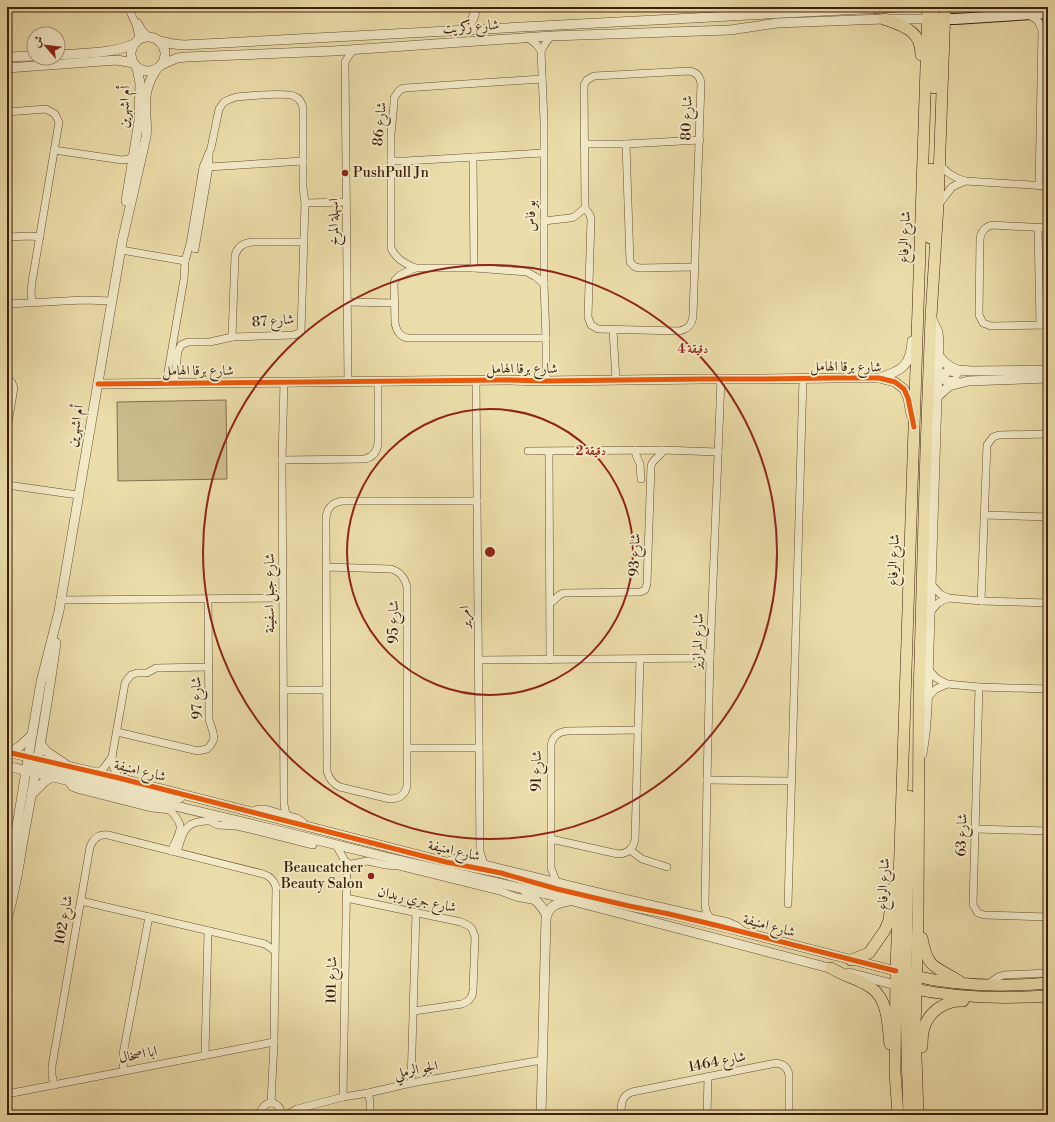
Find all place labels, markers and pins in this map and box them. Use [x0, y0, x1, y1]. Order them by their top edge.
place label: PushPull Jn [353, 164, 429, 182]
marker: PushPull Jn [340, 168, 350, 178]
centre of rings [483, 545, 497, 559]
place label: Beaucatcher Beauty Salon [280, 859, 364, 893]
marker: Beaucatcher Beauty Salon [366, 871, 376, 881]

